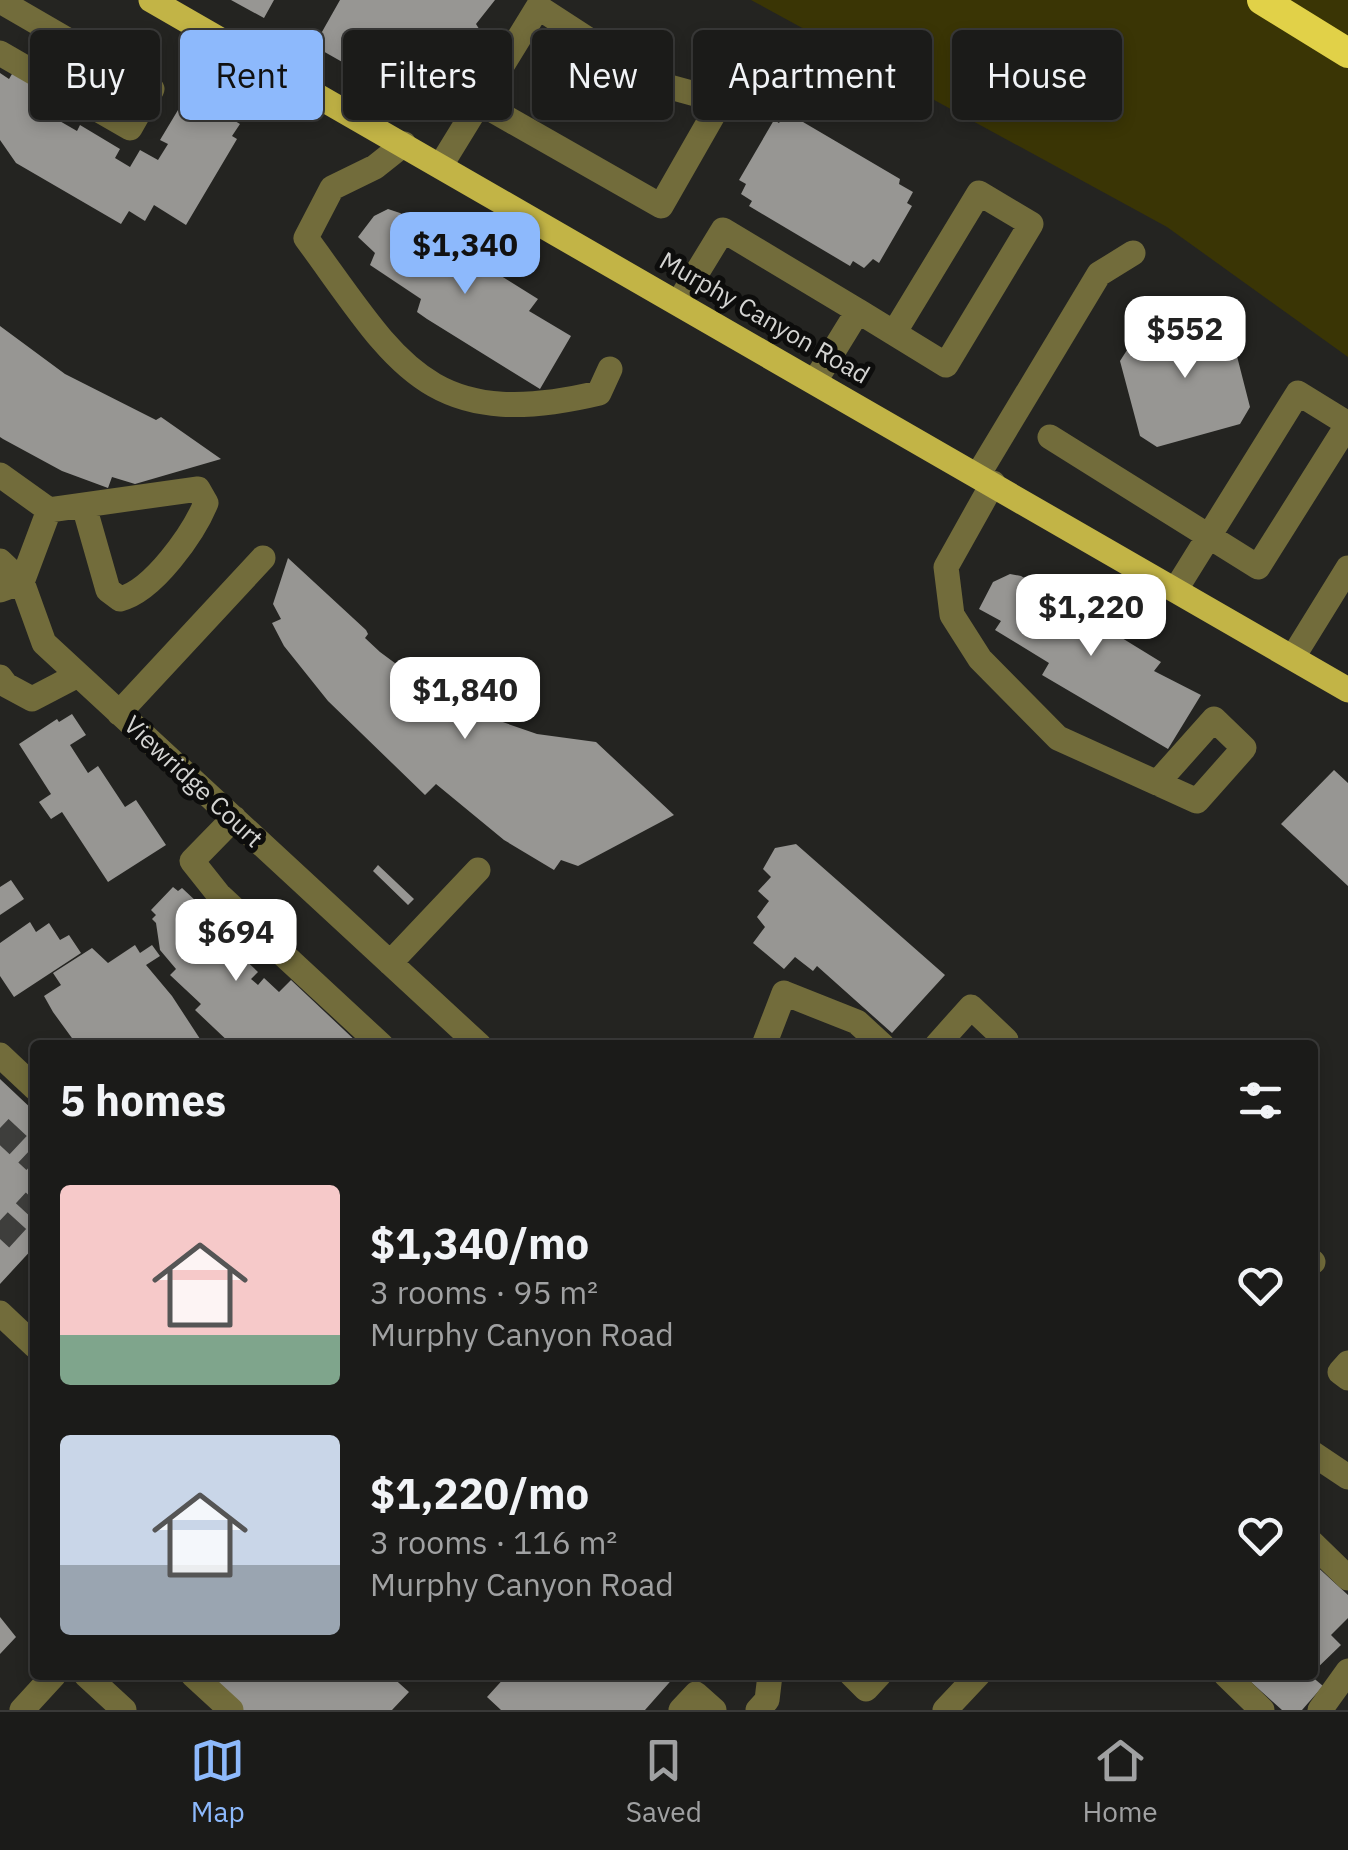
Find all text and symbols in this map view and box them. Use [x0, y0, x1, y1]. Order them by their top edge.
chip: Buy [30, 30, 160, 120]
chip: Rent [180, 30, 323, 120]
chip: Filters [343, 30, 512, 120]
chip: New [532, 30, 673, 120]
chip: Apartment [693, 30, 932, 120]
chip: House [952, 30, 1122, 120]
pin: $1,340 [384, 212, 546, 297]
text: $1,340 [412, 223, 518, 265]
street label: Murphy Canyon Road [654, 243, 876, 391]
pin: $552 [1126, 296, 1244, 381]
text: $552 [1147, 307, 1223, 349]
pin: $1,220 [1010, 574, 1172, 659]
text: $1,220 [1038, 585, 1144, 627]
pin: $1,840 [384, 657, 546, 742]
text: $1,840 [412, 668, 518, 710]
street label: Viewridge Court [117, 708, 271, 854]
pin: $694 [177, 899, 295, 984]
text: $694 [198, 910, 274, 952]
text: 5 homes [60, 1073, 226, 1128]
icon: filters [1233, 1073, 1288, 1128]
text: $1,340/mo [370, 1216, 589, 1271]
icon: home [140, 1225, 260, 1345]
icon: heart [1233, 1258, 1288, 1313]
text: 3 rooms · 95 m² [370, 1271, 598, 1313]
text: Murphy Canyon Road [370, 1313, 674, 1355]
text: $1,220/mo [370, 1466, 589, 1521]
icon: home [140, 1475, 260, 1595]
icon: heart [1233, 1508, 1288, 1563]
text: 3 rooms · 116 m² [370, 1521, 617, 1563]
text: Murphy Canyon Road [370, 1563, 674, 1605]
tab: Map [190, 1733, 245, 1830]
tab: Saved [626, 1733, 702, 1830]
tab: Home [1082, 1733, 1158, 1830]

